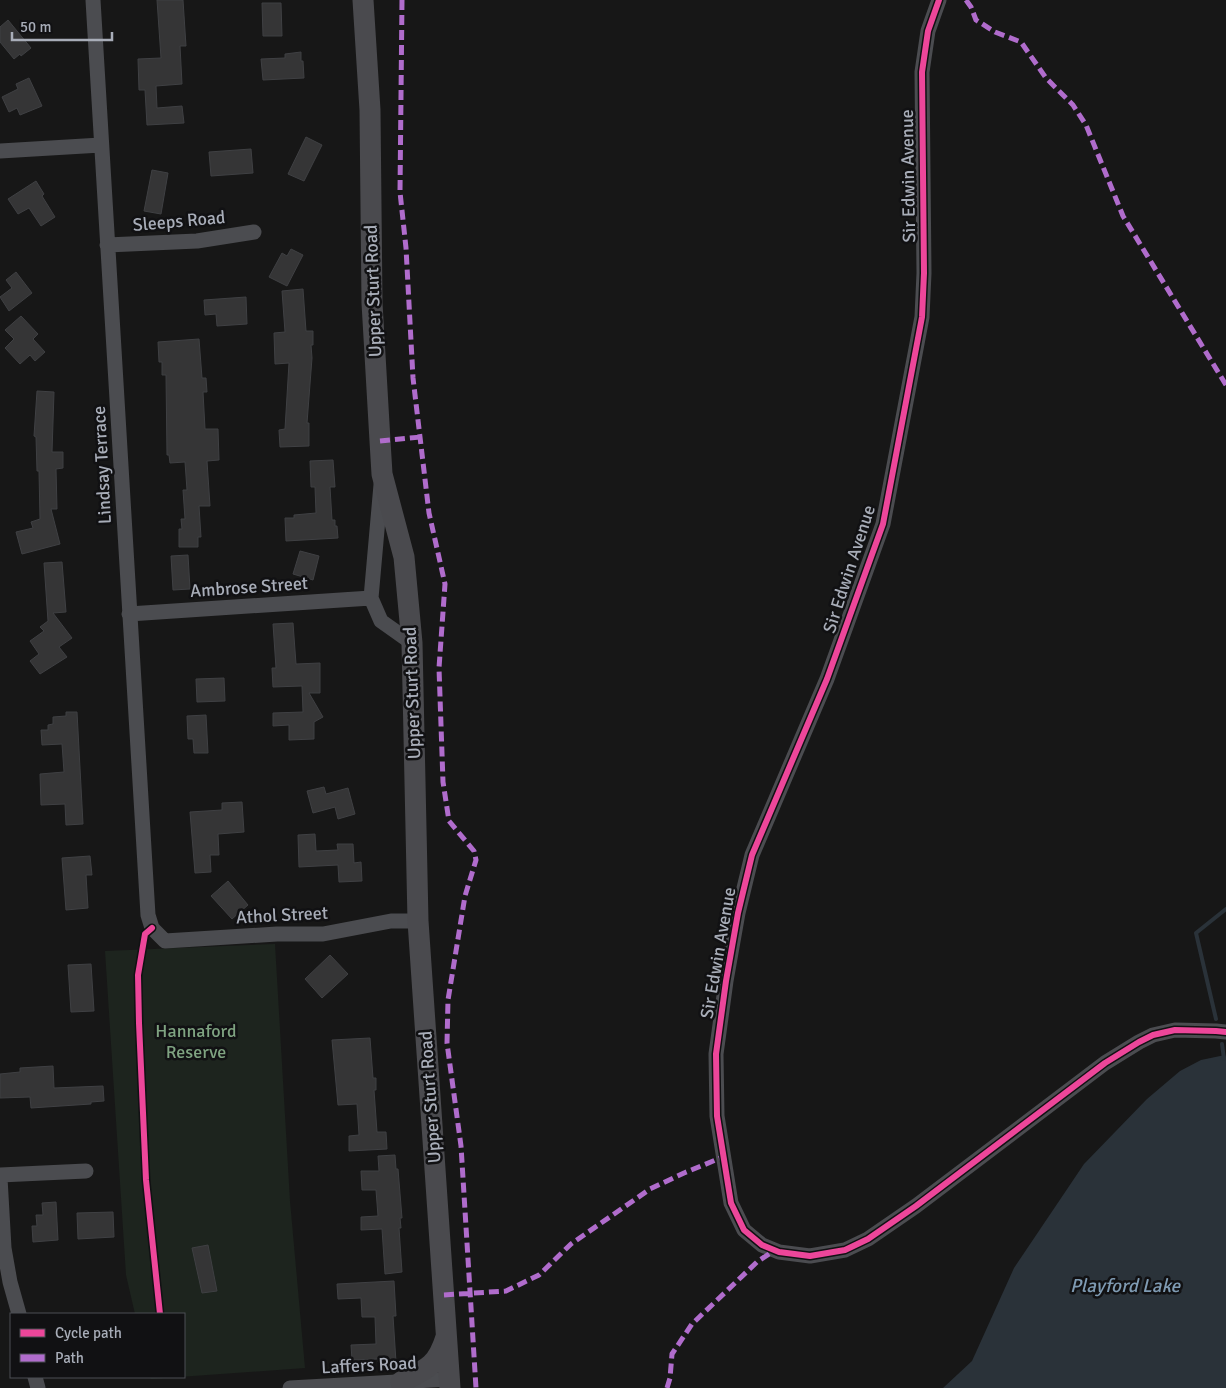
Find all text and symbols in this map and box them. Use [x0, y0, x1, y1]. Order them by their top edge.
scale bar [12, 10, 112, 42]
text: 50 m [20, 18, 51, 36]
street label: Sir Edwin Avenue [896, 109, 920, 243]
street label: Sleeps Road [132, 206, 226, 236]
street label: Upper Sturt Road [360, 224, 386, 358]
street label: Lindsay Terrace [88, 405, 116, 525]
street label: Sir Edwin Avenue [818, 502, 880, 636]
street label: Ambrose Street [189, 572, 309, 602]
street label: Upper Sturt Road [399, 626, 425, 760]
street label: Sir Edwin Avenue [696, 886, 740, 1020]
street label: Athol Street [235, 902, 329, 928]
park label: Hannaford Reserve [155, 1020, 237, 1063]
street label: Upper Sturt Road [414, 1030, 446, 1164]
water label: Playford Lake [1070, 1274, 1182, 1298]
legend [10, 1313, 185, 1378]
text: Cycle path [55, 1324, 122, 1342]
text: Path [55, 1349, 84, 1367]
street label: Laffers Road [321, 1352, 417, 1378]

